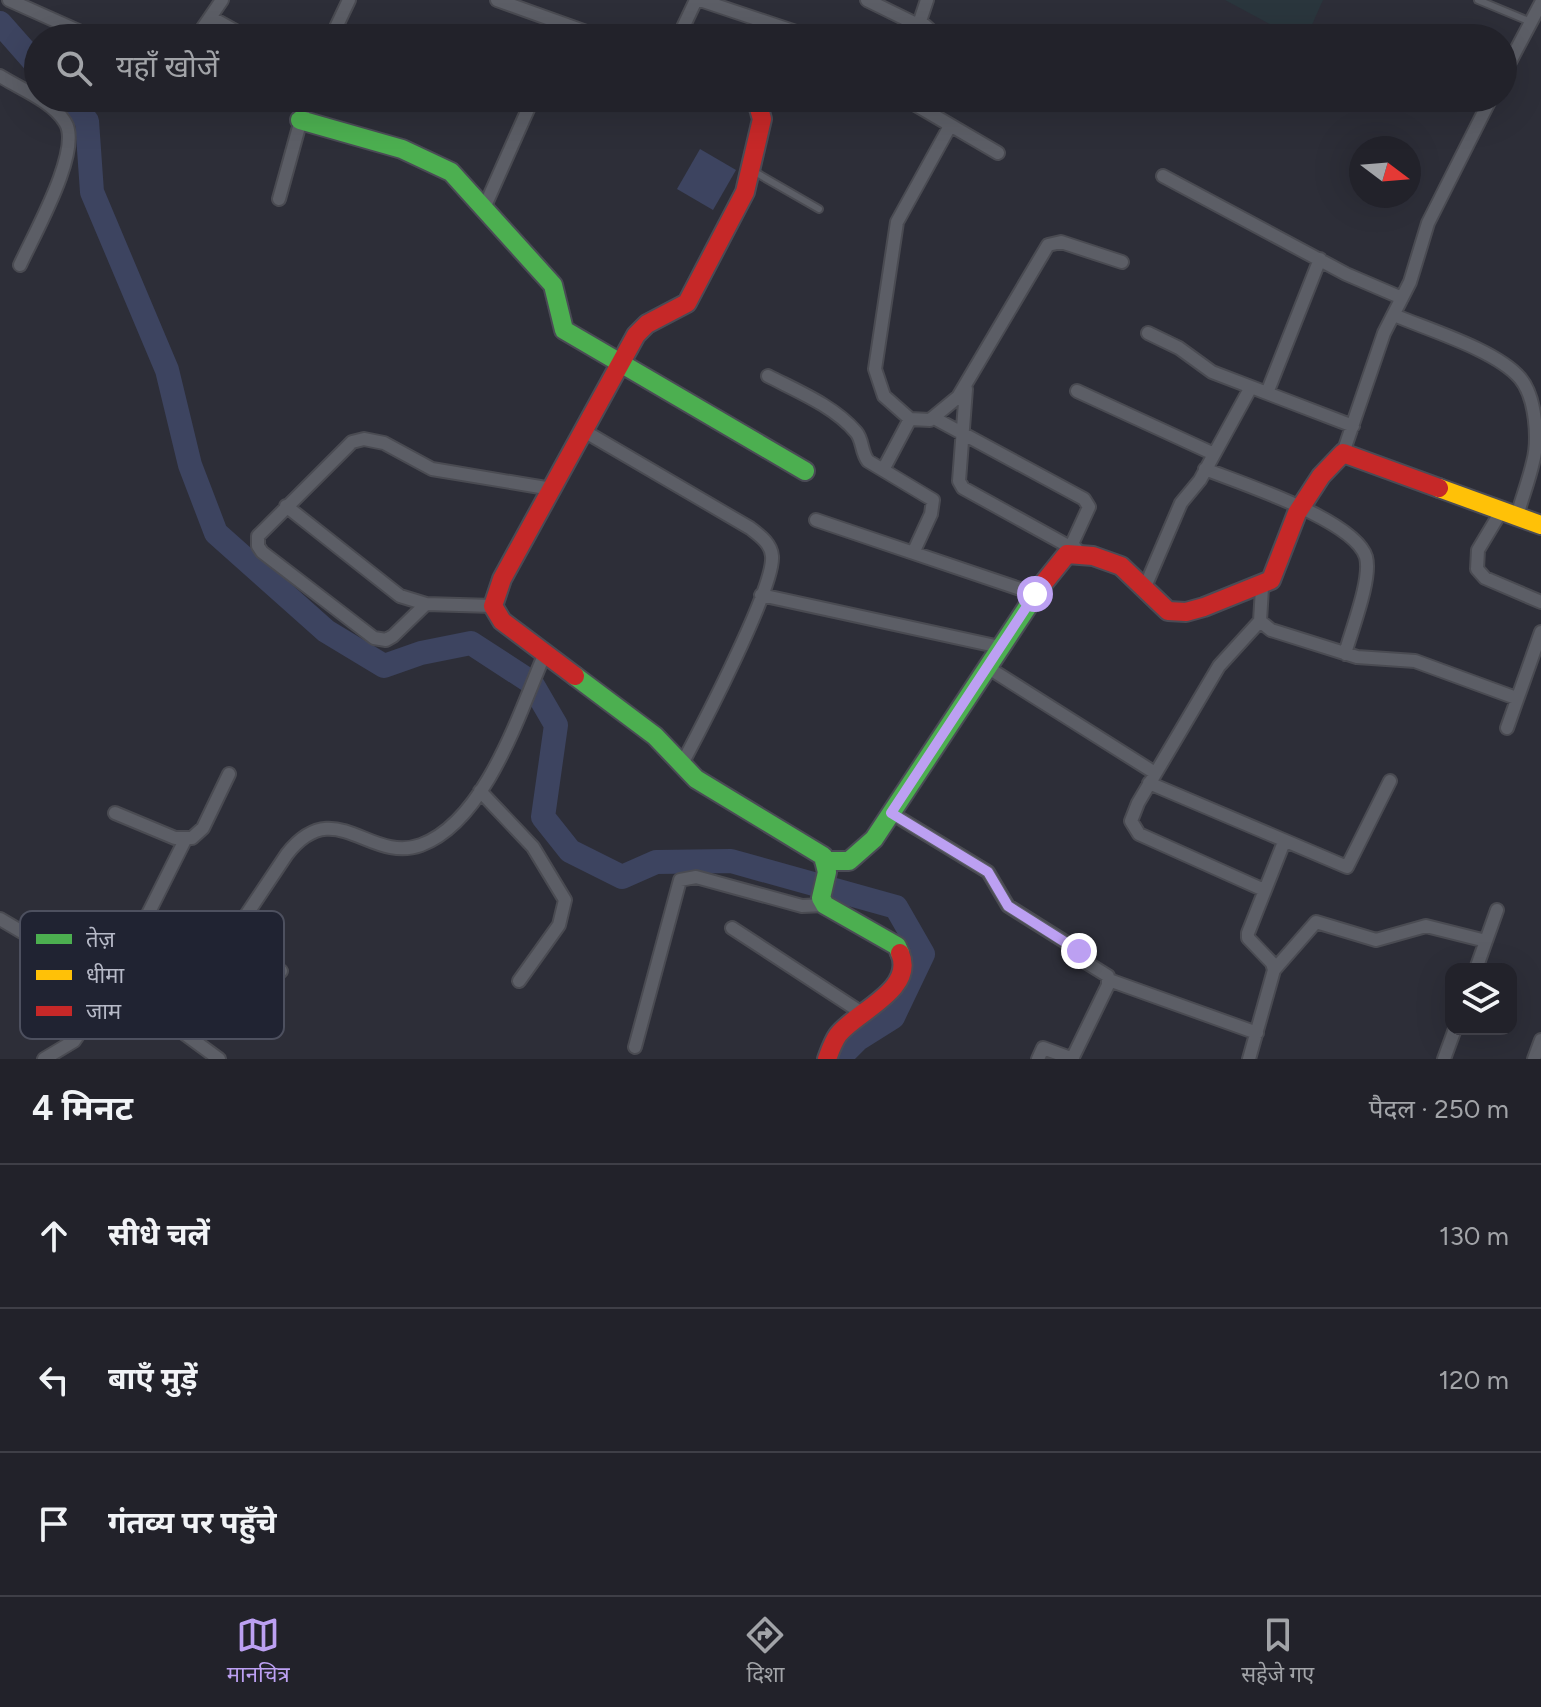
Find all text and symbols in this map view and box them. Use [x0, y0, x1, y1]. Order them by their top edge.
search box [24, 24, 1517, 112]
icon: search [52, 46, 96, 90]
text: यहाँ खोजें [116, 48, 219, 85]
north arrow [1349, 136, 1421, 208]
route start [1017, 576, 1053, 612]
legend [20, 911, 284, 1039]
text: तेज़ [86, 926, 116, 953]
route end [1061, 933, 1097, 969]
text: धीमा [86, 962, 124, 989]
map controls [1445, 963, 1517, 1035]
button: layers [1445, 963, 1517, 1035]
text: जाम [86, 998, 122, 1025]
text: 4 मिनट [32, 1088, 133, 1129]
text: पैदल · 250 m [1369, 1093, 1509, 1125]
icon: ahead [32, 1214, 76, 1258]
text: सीधे चलें [108, 1216, 210, 1253]
text: 130 m [1439, 1220, 1509, 1252]
icon: left [32, 1358, 76, 1402]
text: बाएँ मुड़ें [108, 1360, 197, 1397]
text: 120 m [1439, 1364, 1509, 1396]
icon: arrive [32, 1502, 76, 1546]
text: गंतव्य पर पहुँचे [108, 1504, 277, 1541]
tab: मानचित्र [227, 1613, 290, 1691]
tab: दिशा [743, 1613, 787, 1691]
tab: सहेजे गए [1241, 1613, 1314, 1691]

